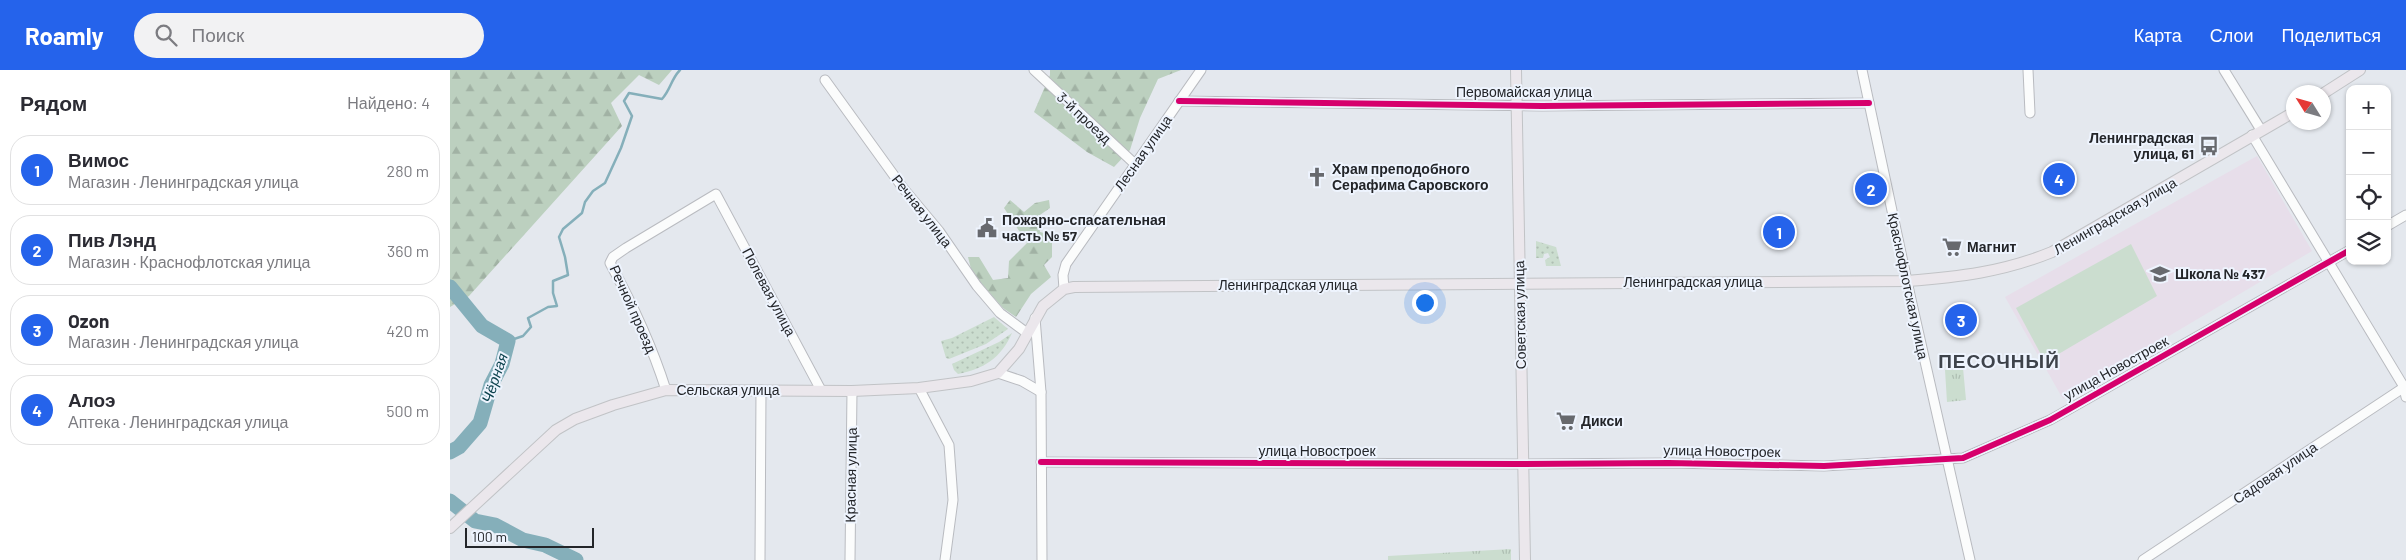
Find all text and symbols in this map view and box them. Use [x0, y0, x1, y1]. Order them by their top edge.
search box [134, 13, 484, 58]
text: Roamly [25, 21, 104, 50]
icon: search [152, 21, 180, 49]
text: Поиск [192, 23, 244, 46]
text: Карта [2134, 24, 2182, 46]
text: Слои [2210, 24, 2254, 46]
text: Поделиться [2282, 24, 2381, 46]
street label: Первомайская улица [1456, 83, 1592, 100]
north arrow [2286, 85, 2331, 130]
map controls [2346, 85, 2391, 265]
button: + [2346, 85, 2391, 130]
street label: 3-й проезд [1054, 88, 1115, 147]
text: Рядом [20, 90, 87, 115]
text: Найдено: 4 [347, 93, 430, 112]
street label: Лесная улица [1110, 111, 1175, 194]
place label: Ленинградская улица, 61 [2089, 129, 2194, 162]
button: − [2346, 130, 2391, 175]
bus stop icon: Ленинградская улица, 61 [2198, 135, 2220, 157]
text: Вимос [68, 148, 129, 171]
place label: Храм преподобного Серафима Саровского [1332, 160, 1489, 193]
pin: 4 [2043, 160, 2075, 198]
text: 1 [34, 161, 40, 180]
text: 280 m [387, 161, 429, 180]
church icon: Храм преподобного Серафима Саровского [1306, 166, 1328, 188]
pin: 2 [1855, 170, 1887, 208]
street label: Речная улица [889, 171, 956, 251]
text: Магазин · Ленинградская улица [68, 172, 299, 191]
street label: Ленинградская улица [2050, 173, 2179, 258]
button: locate [2346, 175, 2391, 220]
place label: Пожарно-спасательная часть № 57 [1002, 211, 1166, 244]
street label: Краснофлотская улица [1885, 211, 1932, 361]
pin: 1 [1763, 213, 1795, 251]
public building icon: Пожарно-спасательная часть № 57 [976, 217, 998, 239]
button: layers [2346, 220, 2391, 265]
text: Пив Лэнд [68, 228, 156, 251]
supermarket icon: Магнит [1941, 236, 1963, 258]
place label: Магнит [1967, 238, 2017, 255]
text: 2 [33, 241, 41, 260]
text: 360 m [387, 241, 429, 260]
street label: Полевая улица [739, 245, 800, 339]
text: Магазин · Краснофлотская улица [68, 252, 310, 271]
street label: Советская улица [1510, 260, 1529, 370]
street label: Речной проезд [606, 262, 660, 355]
school or university icon: Школа № 437 [2149, 263, 2171, 285]
place label: Школа № 437 [2175, 265, 2265, 282]
street label: Ленинградская улица [1623, 273, 1763, 290]
street label: Ленинградская улица [1218, 276, 1358, 293]
your location [1412, 290, 1438, 316]
pin: 3 [1945, 301, 1977, 339]
text: Ozon [68, 309, 110, 332]
text: 3 [33, 321, 41, 340]
text: 420 m [386, 321, 429, 340]
street label: улица Новостроек [2060, 331, 2172, 403]
text: Магазин · Ленинградская улица [68, 332, 299, 351]
district label: ПЕСОЧНЫЙ [1938, 349, 2060, 372]
water label: Чёрная [477, 350, 511, 405]
street label: Сельская улица [677, 381, 780, 398]
text: Алоэ [68, 388, 115, 411]
text: 4 [32, 401, 42, 420]
text: 500 m [386, 401, 429, 420]
supermarket icon: Дикси [1555, 410, 1577, 432]
text: Аптека · Ленинградская улица [68, 412, 288, 431]
place label: Дикси [1581, 412, 1623, 429]
street label: Красная улица [841, 427, 860, 523]
street label: Садовая улица [2229, 438, 2320, 507]
street label: улица Новостроек [1663, 441, 1782, 460]
street label: улица Новостроек [1258, 442, 1376, 459]
scale bar [465, 525, 594, 548]
text: 100 m [472, 528, 507, 545]

